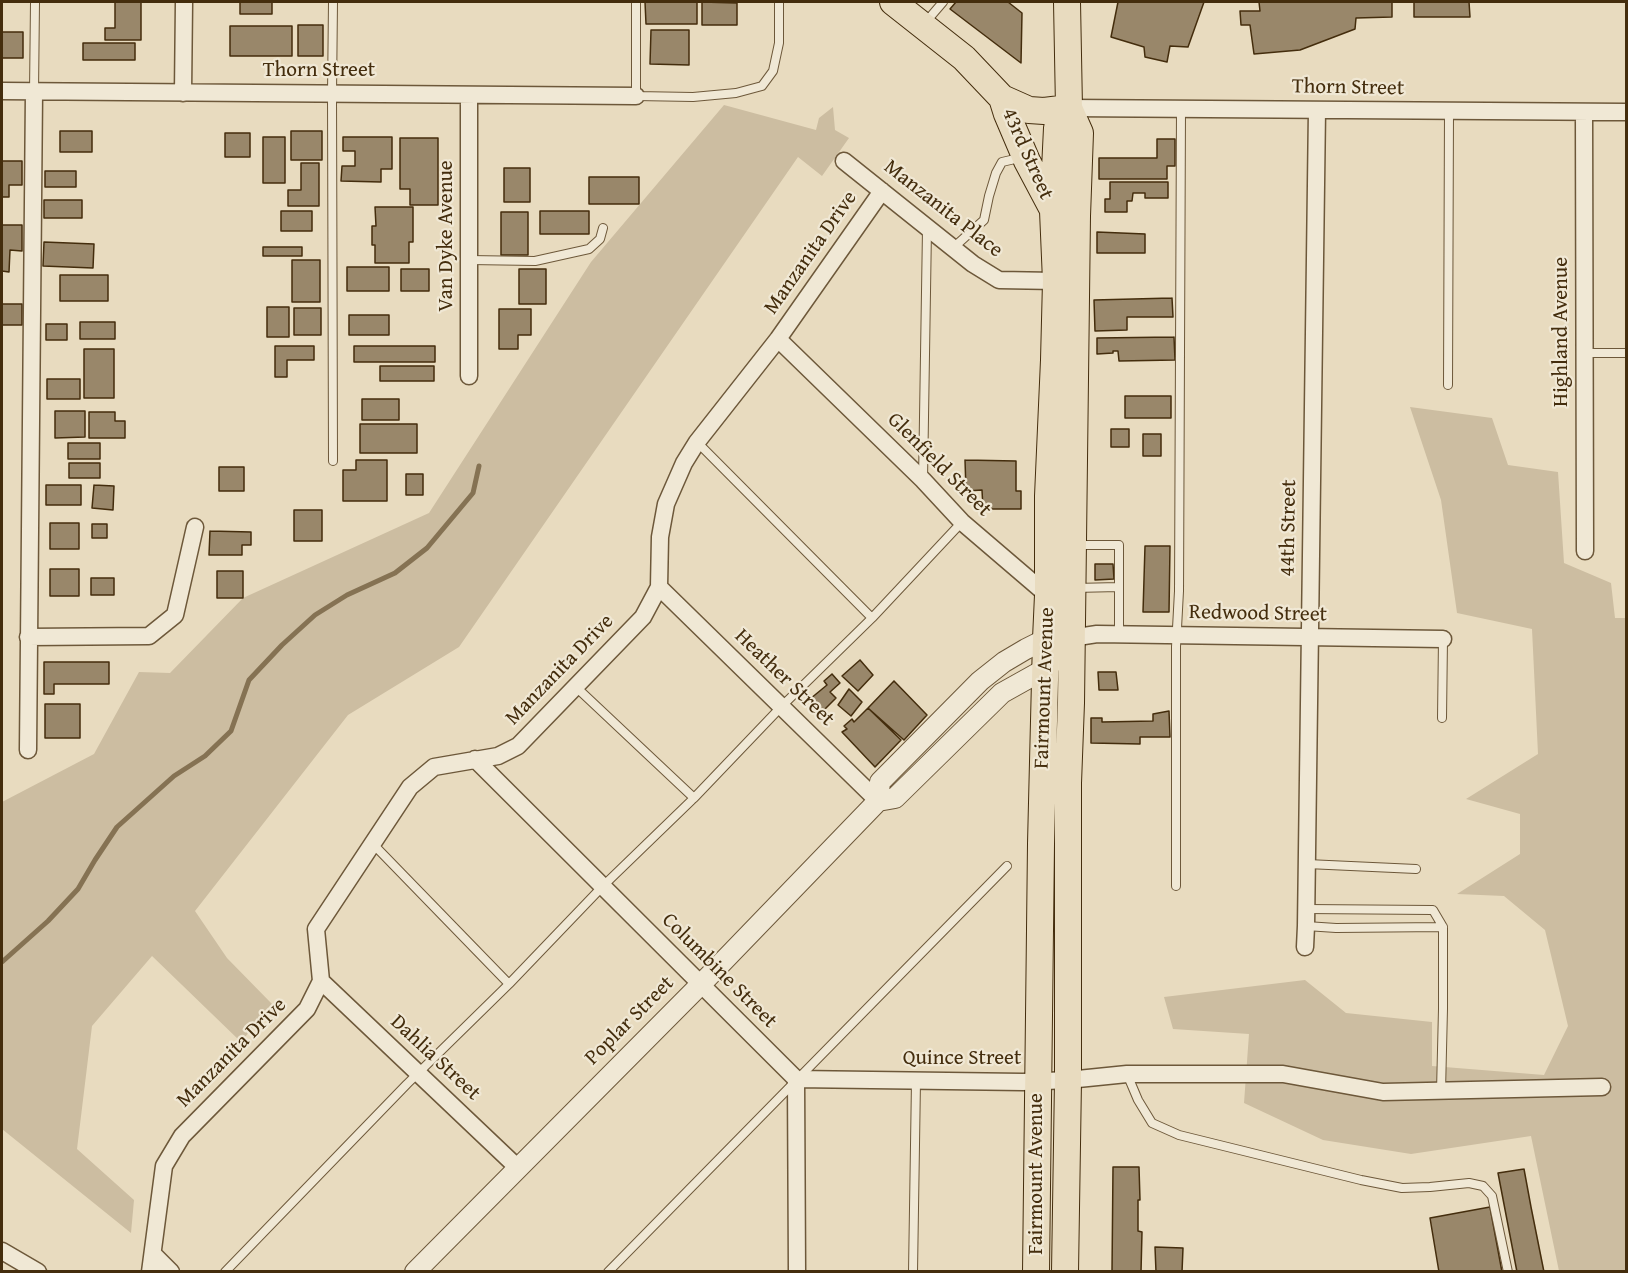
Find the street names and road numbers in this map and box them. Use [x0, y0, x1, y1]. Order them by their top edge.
street label: Thorn Street [263, 58, 375, 84]
street label: Thorn Street [1292, 74, 1404, 102]
street label: 43rd Street [996, 104, 1058, 204]
street label: Manzanita Place [879, 155, 1007, 263]
street label: Van Dyke Avenue [434, 160, 460, 312]
street label: Manzanita Drive [759, 186, 863, 320]
street label: Highland Avenue [1549, 257, 1575, 407]
street label: Glenfield Street [882, 408, 996, 522]
street label: 44th Street [1276, 479, 1302, 577]
street label: Redwood Street [1189, 600, 1327, 628]
street label: Fairmount Avenue [1030, 607, 1060, 769]
street label: Manzanita Drive [501, 609, 619, 731]
street label: Heather Street [729, 624, 839, 732]
street label: Columbine Street [656, 908, 782, 1034]
street label: Poplar Street [580, 971, 680, 1071]
street label: Manzanita Drive [172, 993, 292, 1113]
street label: Dahlia Street [385, 1010, 485, 1106]
street label: Quince Street [903, 1046, 1021, 1072]
street label: Fairmount Avenue [1024, 1093, 1050, 1255]

